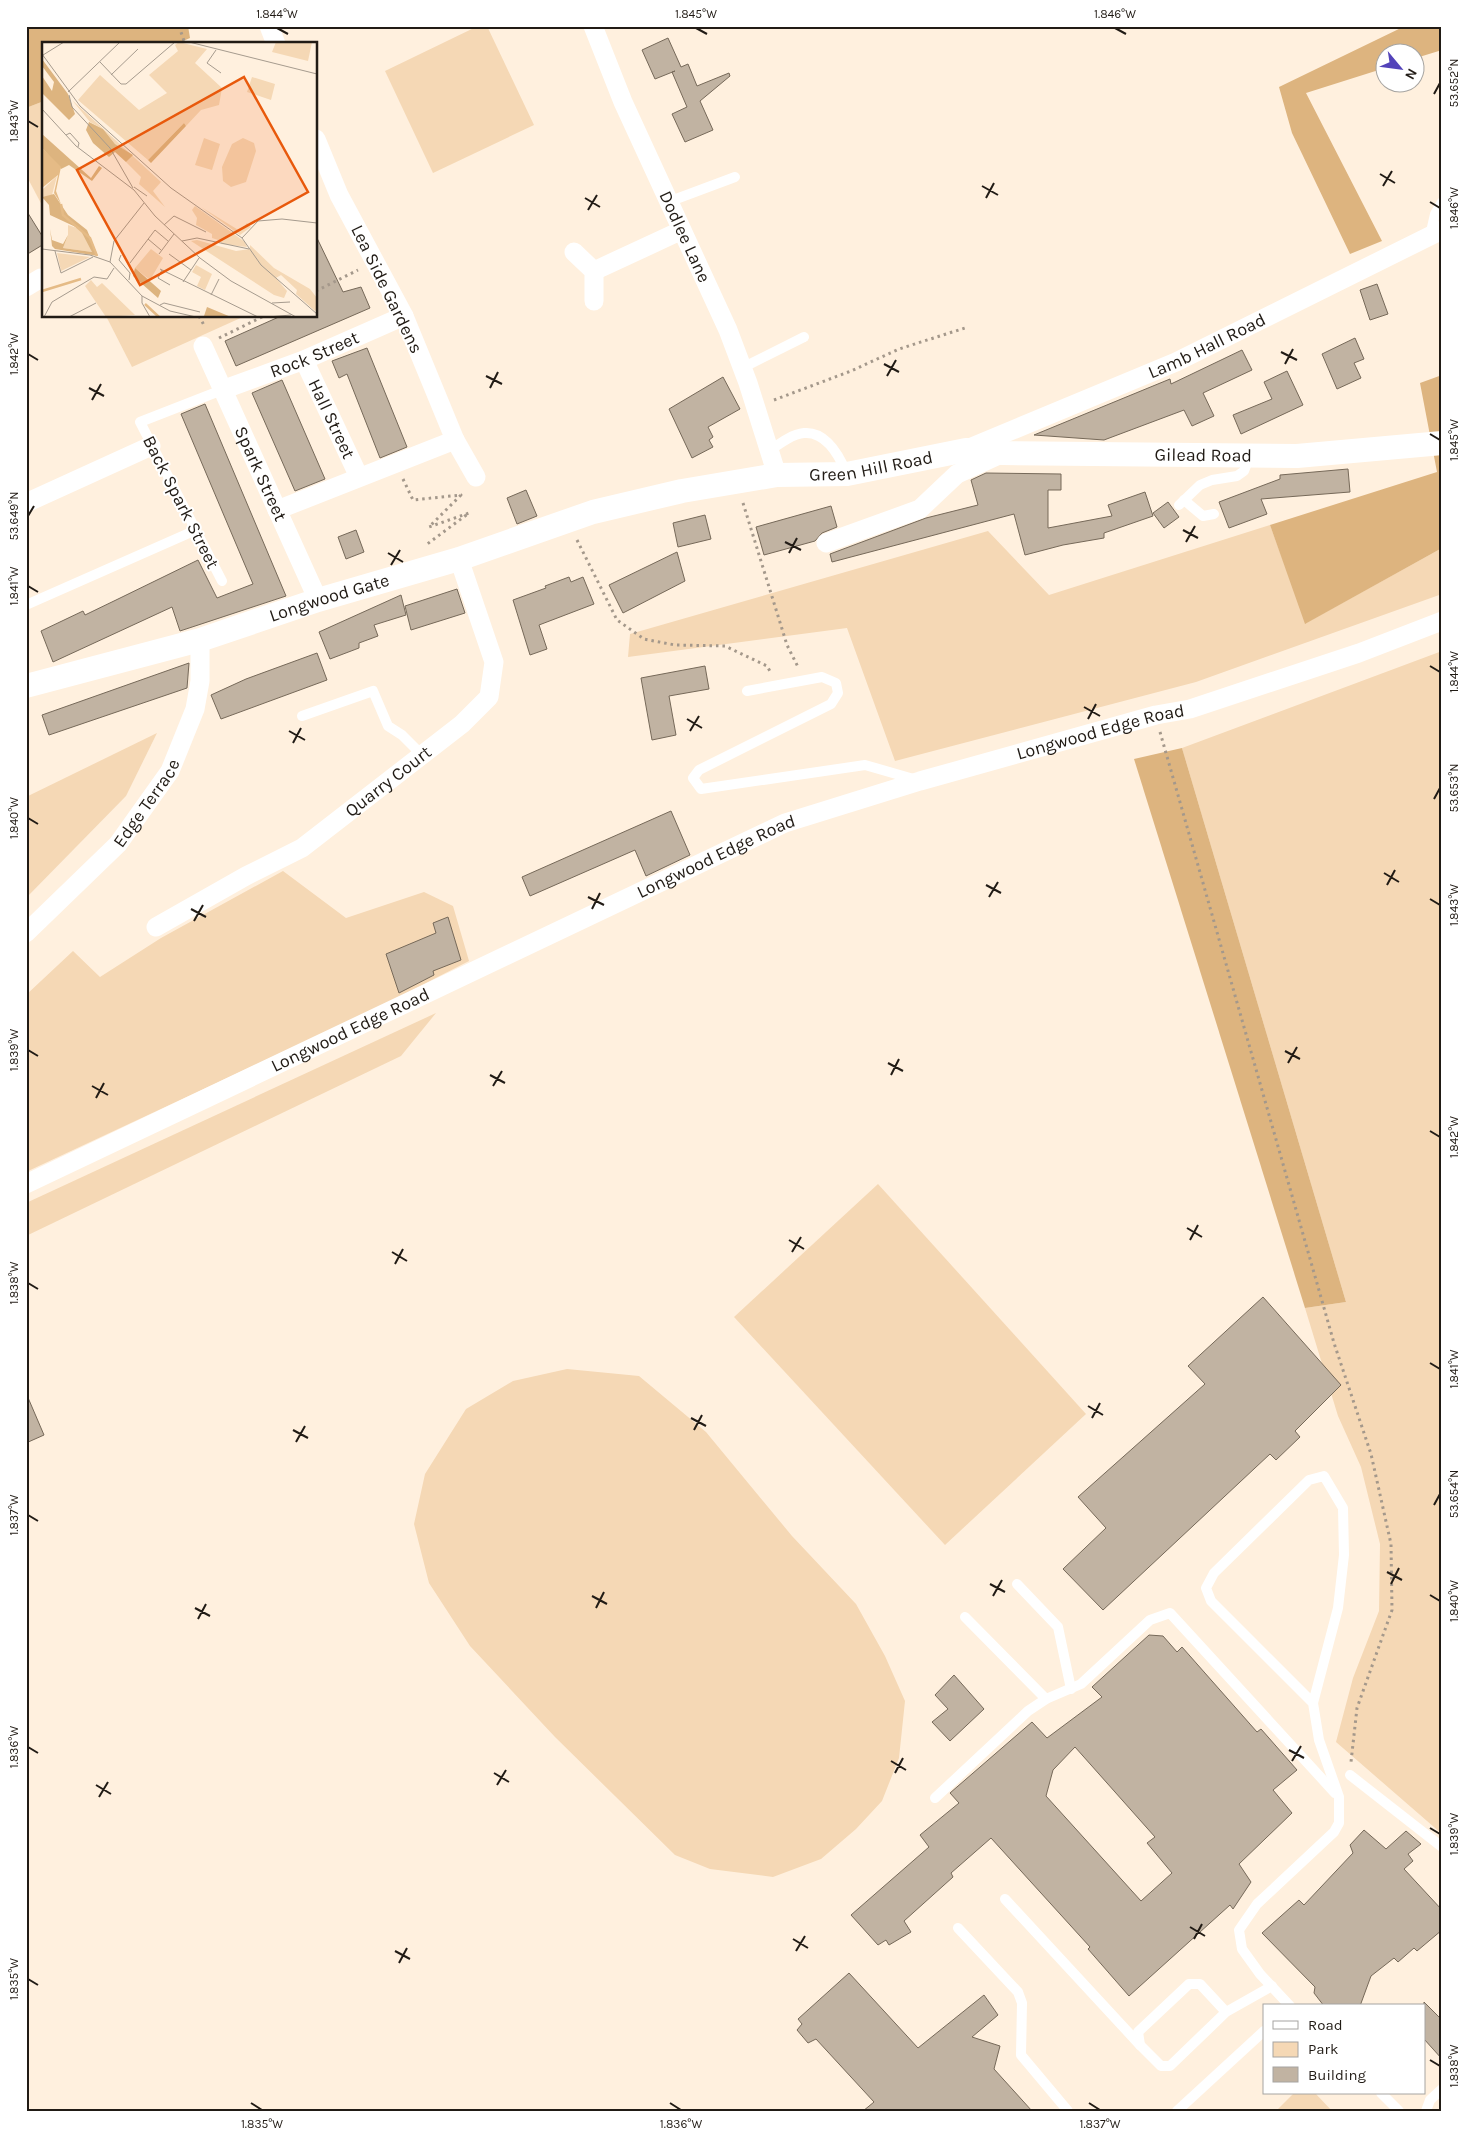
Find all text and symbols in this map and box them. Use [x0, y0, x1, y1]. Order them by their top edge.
text: 1.844°W [256, 7, 298, 21]
text: 1.845°W [675, 7, 717, 21]
text: 1.846°W [1094, 7, 1136, 21]
inset map [42, 42, 318, 318]
north arrow [1376, 42, 1426, 92]
text: 53.652°N [1447, 59, 1461, 107]
text: N [1401, 66, 1421, 83]
text: 1.843°W [7, 100, 21, 142]
street label: Dodlee Lane [654, 187, 716, 286]
text: 1.846°W [1447, 187, 1461, 229]
street label: Lea Side Gardens [346, 221, 428, 357]
street label: Lamb Hall Road [1145, 308, 1269, 383]
street label: Rock Street [267, 326, 362, 382]
text: 1.842°W [7, 333, 21, 375]
street label: Hall Street [303, 375, 360, 463]
text: 1.845°W [1447, 419, 1461, 461]
street label: Spark Street [230, 423, 292, 525]
street label: Back Spark Street [138, 432, 224, 572]
street label: Gilead Road [1154, 444, 1252, 467]
street label: Green Hill Road [809, 446, 935, 486]
text: 53.649°N [7, 492, 21, 540]
text: 1.841°W [7, 566, 21, 605]
street label: Longwood Gate [266, 569, 392, 627]
text: 1.844°W [1447, 651, 1461, 693]
street label: Longwood Edge Road [1014, 699, 1186, 764]
street label: Quarry Court [341, 741, 436, 822]
street label: Edge Terrace [108, 756, 185, 852]
text: 53.653°N [1447, 763, 1461, 813]
text: 1.840°W [7, 797, 21, 839]
street label: Longwood Edge Road [633, 810, 798, 903]
text: 1.843°W [1447, 884, 1461, 926]
street label: Longwood Edge Road [267, 983, 433, 1077]
text: 1.839°W [7, 1029, 21, 1071]
text: 1.842°W [1447, 1116, 1461, 1158]
text: 1.838°W [7, 1261, 21, 1304]
text: 1.841°W [1447, 1349, 1461, 1388]
text: 53.654°N [1447, 1470, 1461, 1518]
text: 1.837°W [7, 1494, 21, 1536]
text: 1.840°W [1447, 1580, 1461, 1622]
text: 1.836°W [7, 1726, 21, 1768]
text: 1.839°W [1447, 1813, 1461, 1855]
text: 1.835°W [7, 1958, 21, 2000]
legend [1263, 2004, 1426, 2094]
text: Road [1308, 2016, 1343, 2034]
text: Park [1308, 2040, 1338, 2058]
text: 1.838°W [1447, 2044, 1461, 2087]
text: Building [1308, 2066, 1366, 2084]
text: 1.835°W [241, 2117, 283, 2131]
text: 1.836°W [660, 2117, 702, 2131]
text: 1.837°W [1079, 2117, 1121, 2131]

